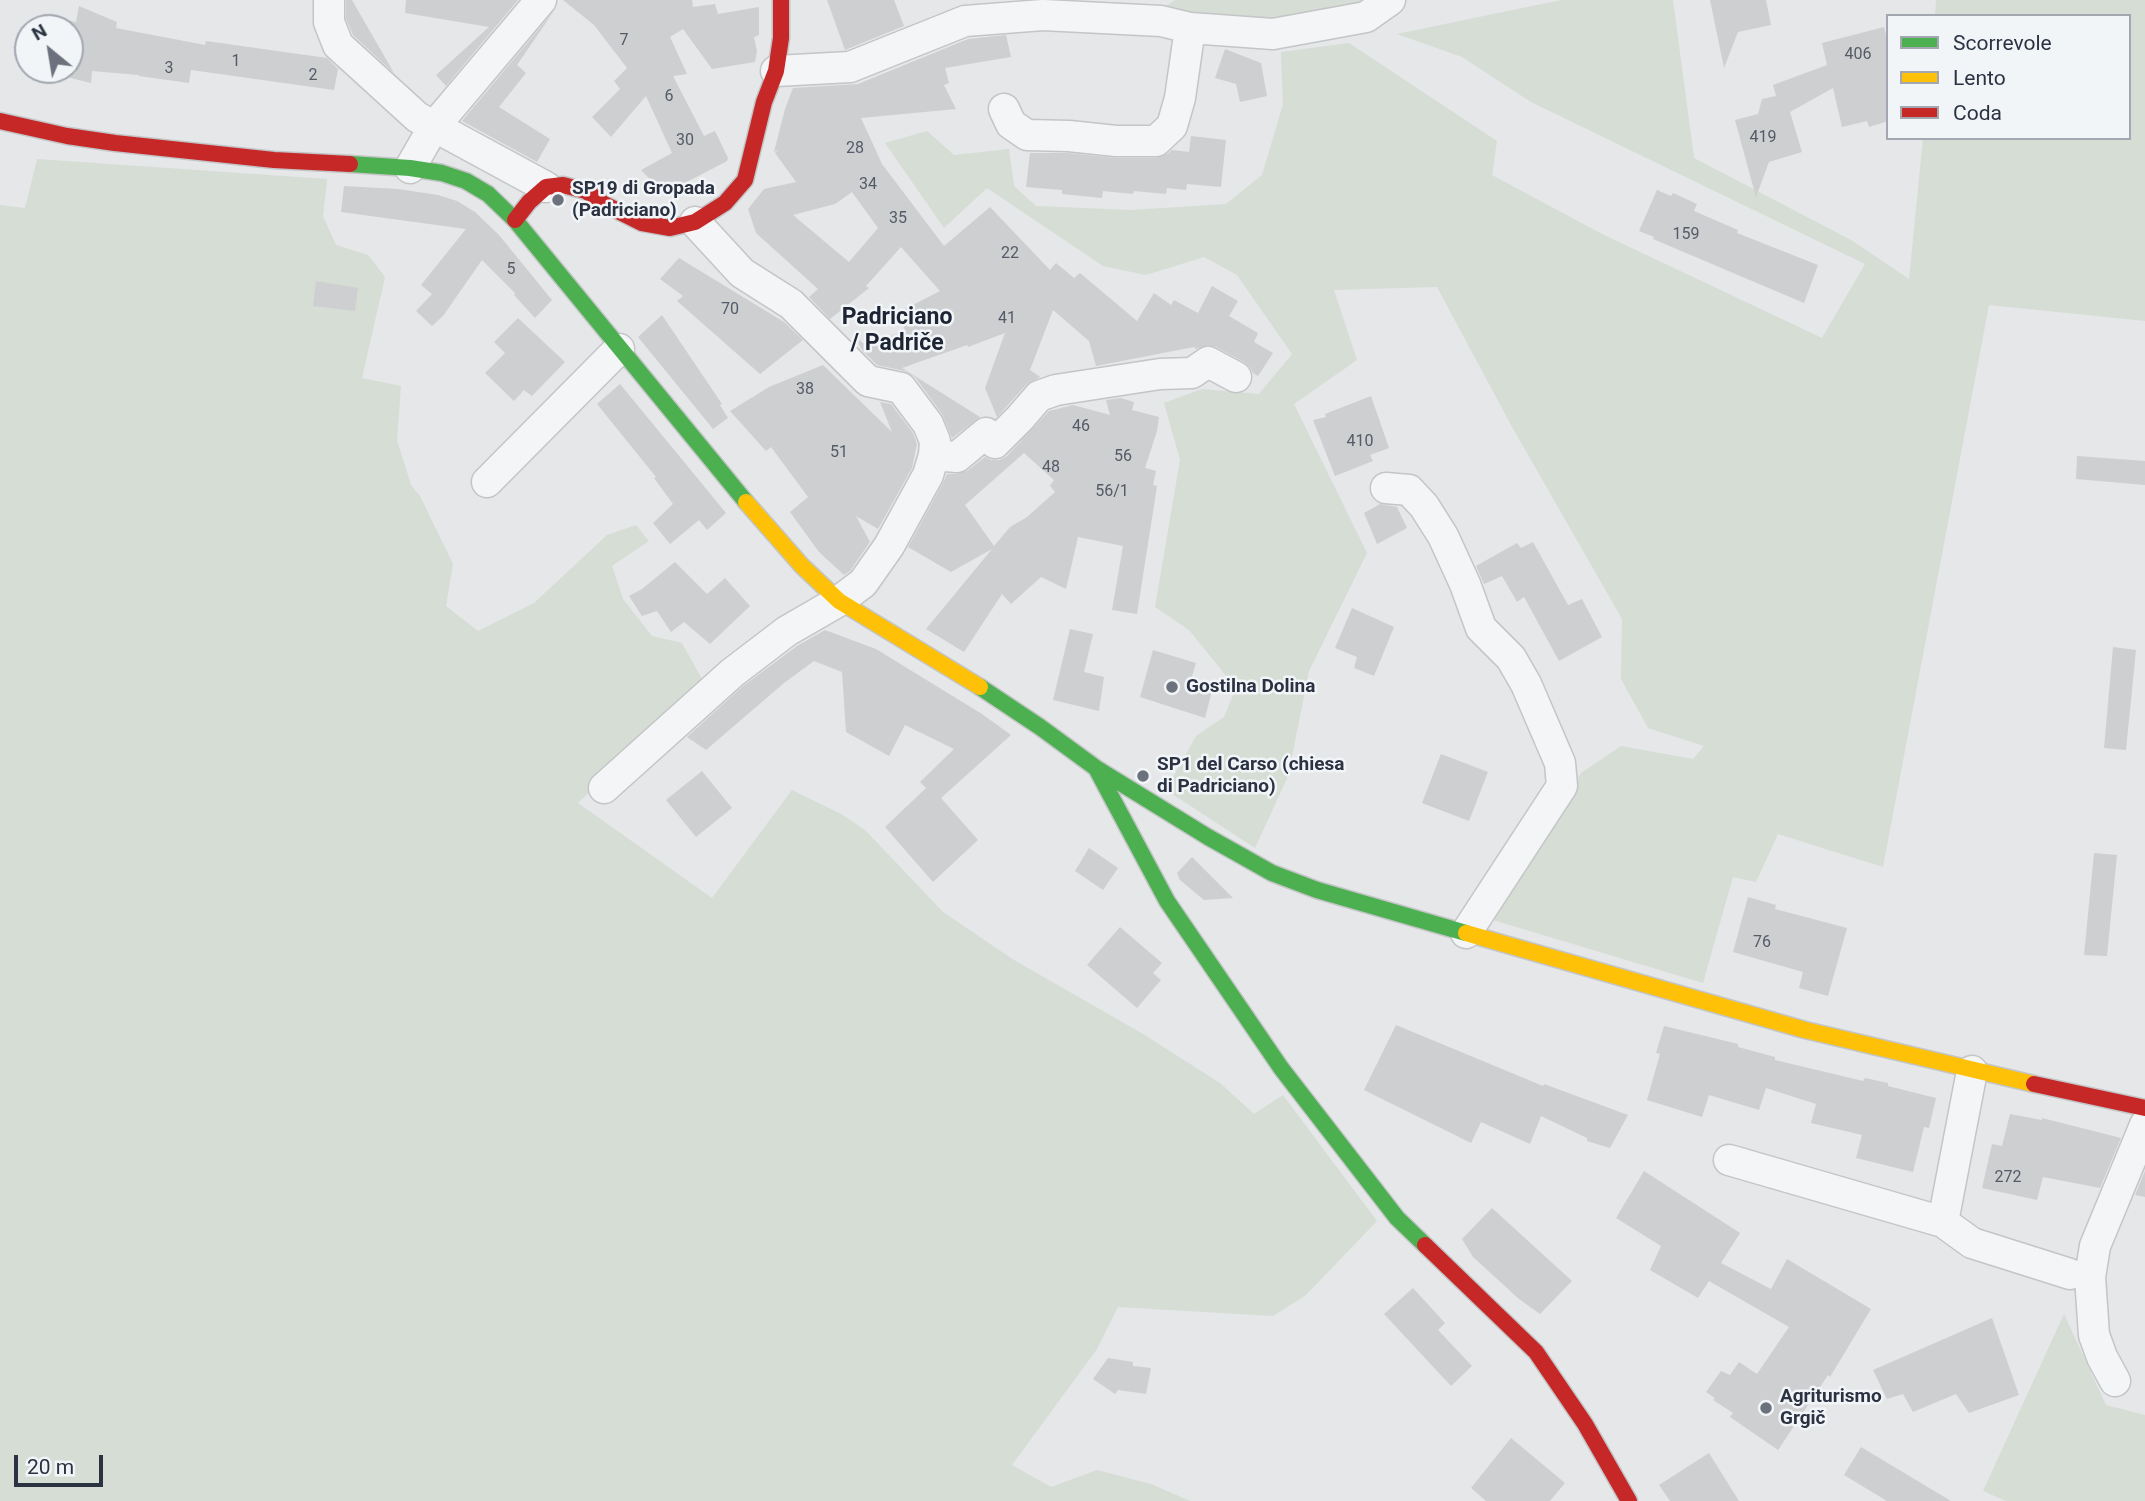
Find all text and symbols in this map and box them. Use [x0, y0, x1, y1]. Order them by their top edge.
north arrow [14, 14, 84, 84]
legend [1886, 14, 2131, 140]
text: N [28, 19, 51, 45]
house number: 7 [620, 31, 628, 51]
text: Scorrevole [1953, 31, 2052, 55]
house number: 406 [1845, 45, 1871, 65]
house number: 1 [232, 52, 240, 72]
house number: 3 [165, 59, 173, 79]
house number: 2 [309, 66, 317, 86]
text: Lento [1953, 66, 2006, 90]
house number: 6 [665, 87, 673, 107]
text: Coda [1953, 101, 2002, 125]
house number: 419 [1750, 128, 1776, 148]
house number: 30 [676, 131, 694, 151]
house number: 28 [846, 139, 864, 159]
house number: 34 [859, 175, 877, 195]
place label: SP19 di Gropada (Padriciano) [572, 178, 715, 222]
marker: SP19 di Gropada (Padriciano) [550, 192, 566, 208]
house number: 35 [889, 209, 907, 229]
house number: 159 [1673, 225, 1699, 245]
house number: 22 [1001, 244, 1019, 264]
house number: 5 [507, 260, 515, 280]
house number: 70 [721, 300, 739, 320]
district label: Padriciano / Padriče [842, 304, 952, 358]
house number: 41 [998, 309, 1016, 329]
house number: 38 [796, 380, 814, 400]
house number: 46 [1072, 417, 1090, 437]
house number: 410 [1347, 432, 1373, 452]
house number: 51 [830, 443, 848, 463]
house number: 56 [1114, 447, 1132, 467]
house number: 48 [1042, 458, 1060, 478]
house number: 56/1 [1095, 482, 1129, 502]
place label: Gostilna Dolina [1186, 676, 1315, 698]
marker: Gostilna Dolina [1164, 679, 1180, 695]
place label: SP1 del Carso (chiesa di Padriciano) [1157, 754, 1344, 798]
marker: SP1 del Carso (chiesa di Padriciano) [1135, 768, 1151, 784]
house number: 76 [1753, 933, 1771, 953]
house number: 272 [1995, 1168, 2021, 1188]
place label: Agriturismo Grgič [1780, 1386, 1882, 1430]
marker: Agriturismo Grgič [1758, 1400, 1774, 1416]
scale bar [18, 1442, 107, 1486]
text: 20 m [27, 1455, 74, 1479]

